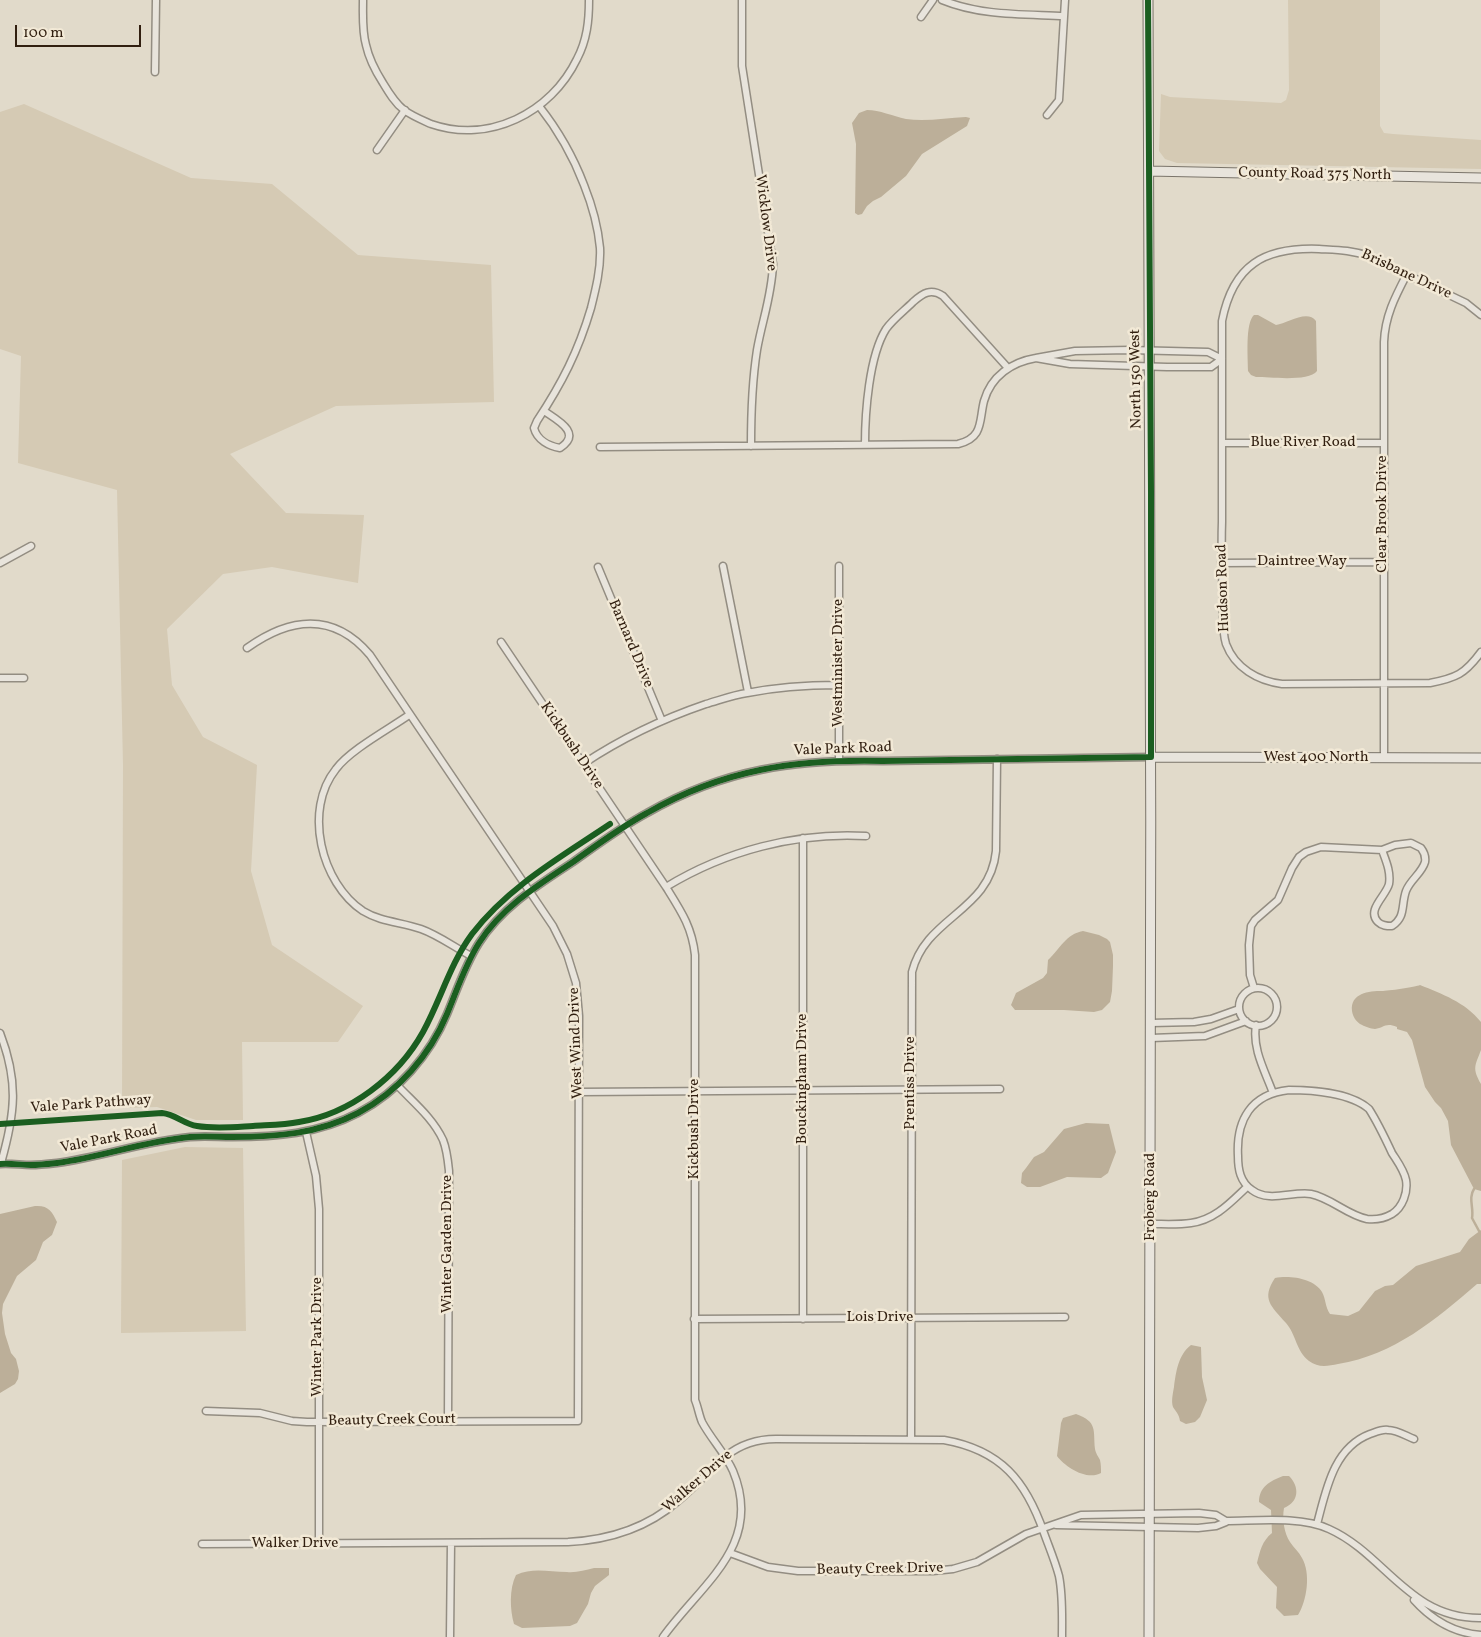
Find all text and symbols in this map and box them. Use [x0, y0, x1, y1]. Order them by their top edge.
scale bar [18, 15, 144, 47]
text: 100 m [23, 23, 63, 44]
street label: County Road 375 North [1238, 165, 1392, 185]
street label: Wicklow Drive [750, 174, 780, 272]
street label: Brisbane Drive [1358, 246, 1454, 304]
street label: North 150 West [1127, 329, 1147, 429]
street label: Blue River Road [1250, 434, 1356, 452]
street label: Clear Brook Drive [1374, 455, 1392, 573]
street label: Hudson Road [1213, 543, 1235, 633]
street label: Daintree Way [1257, 553, 1347, 571]
street label: Barnard Drive [603, 597, 657, 691]
street label: Westminister Drive [830, 599, 848, 727]
street label: Kickbush Drive [535, 699, 607, 793]
street label: Vale Park Road [793, 739, 893, 761]
street label: West 400 North [1263, 749, 1369, 767]
street label: West Wind Drive [566, 987, 588, 1099]
street label: Bouckingham Drive [794, 1014, 812, 1144]
street label: Prentiss Drive [902, 1036, 920, 1130]
street label: Kickbush Drive [686, 1079, 704, 1179]
street label: Vale Park Pathway [30, 1092, 152, 1118]
street label: Vale Park Road [59, 1122, 159, 1158]
street label: Froberg Road [1142, 1153, 1160, 1241]
street label: Winter Garden Drive [439, 1175, 457, 1313]
street label: Winter Park Drive [309, 1277, 327, 1397]
street label: Lois Drive [847, 1309, 913, 1327]
street label: Beauty Creek Court [328, 1411, 456, 1431]
street label: Walker Drive [659, 1447, 737, 1517]
street label: Walker Drive [252, 1535, 338, 1553]
street label: Beauty Creek Drive [816, 1560, 944, 1580]

